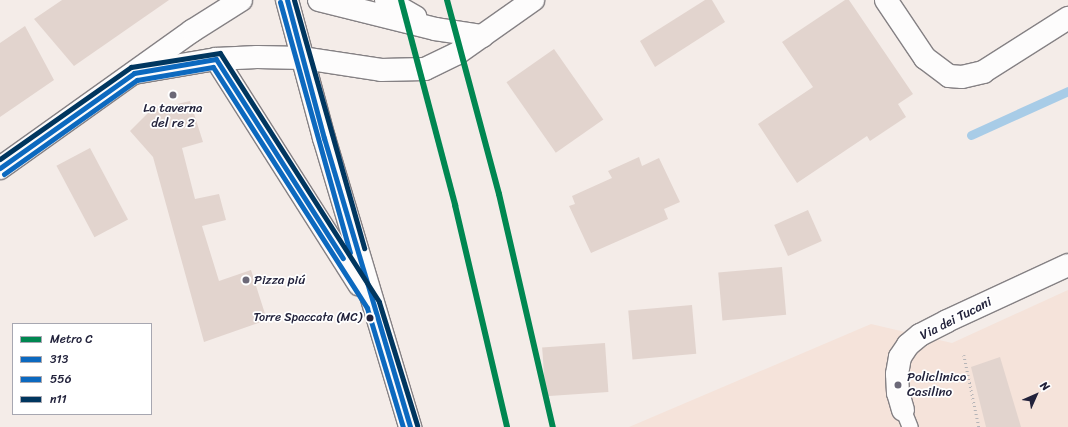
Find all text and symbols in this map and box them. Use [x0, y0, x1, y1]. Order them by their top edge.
marker: La taverna del re 2 [168, 90, 178, 100]
place label: La taverna del re 2 [143, 101, 203, 132]
place label: Pizza piú [254, 272, 305, 288]
marker: Pizza piú [241, 275, 251, 285]
street label: Via dei Tucani [918, 294, 994, 344]
place label: Torre Spaccata (MC) [253, 311, 362, 325]
marker: Torre Spaccata (MC) [365, 313, 375, 323]
legend [12, 323, 152, 415]
text: Metro C [50, 328, 93, 350]
text: 313 [50, 348, 68, 370]
text: 556 [50, 368, 71, 390]
place label: Policlinico Casilino [907, 370, 966, 401]
north arrow [1016, 375, 1056, 415]
text: N [1035, 377, 1054, 396]
marker: Policlinico Casilino [892, 379, 904, 391]
text: n11 [50, 388, 67, 410]

